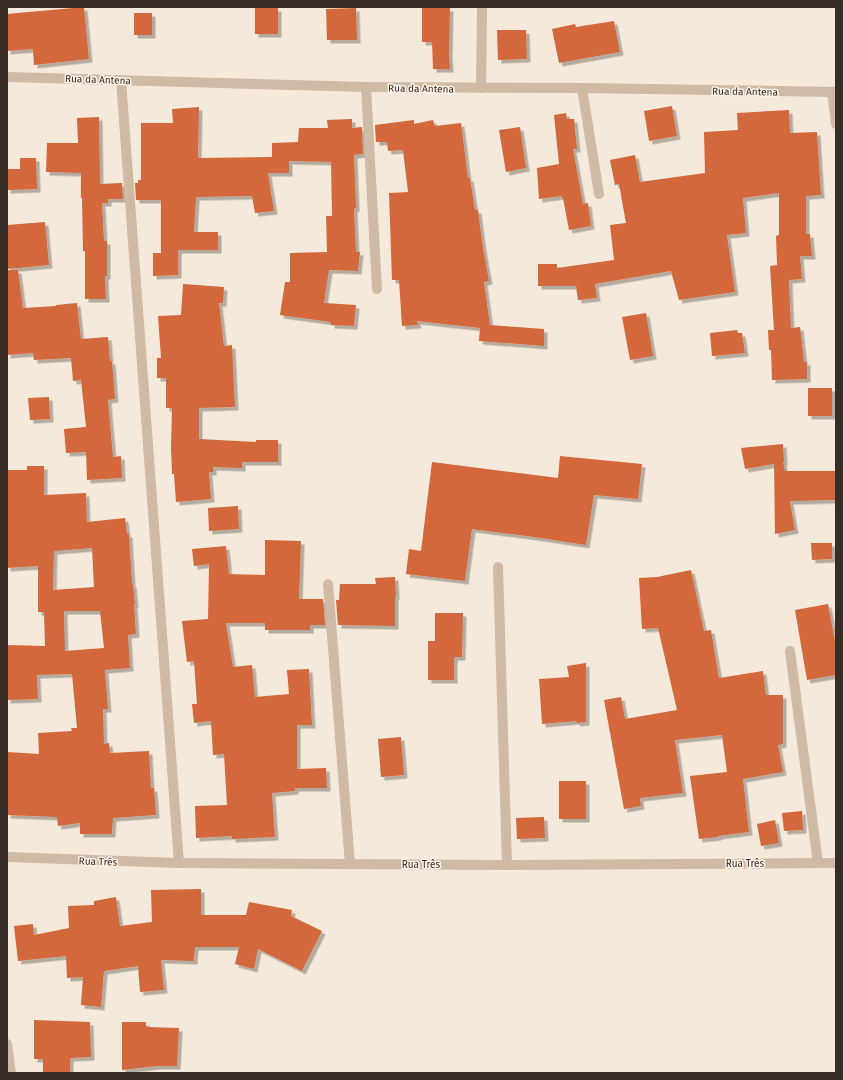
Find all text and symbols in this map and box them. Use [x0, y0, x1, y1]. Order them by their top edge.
street label: Rua da Antena [65, 73, 131, 87]
street label: Rua da Antena [388, 82, 454, 96]
street label: Rua da Antena [712, 85, 778, 99]
street label: Rua Três [79, 855, 118, 869]
street label: Rua Três [726, 858, 765, 870]
street label: Rua Três [402, 859, 441, 871]

